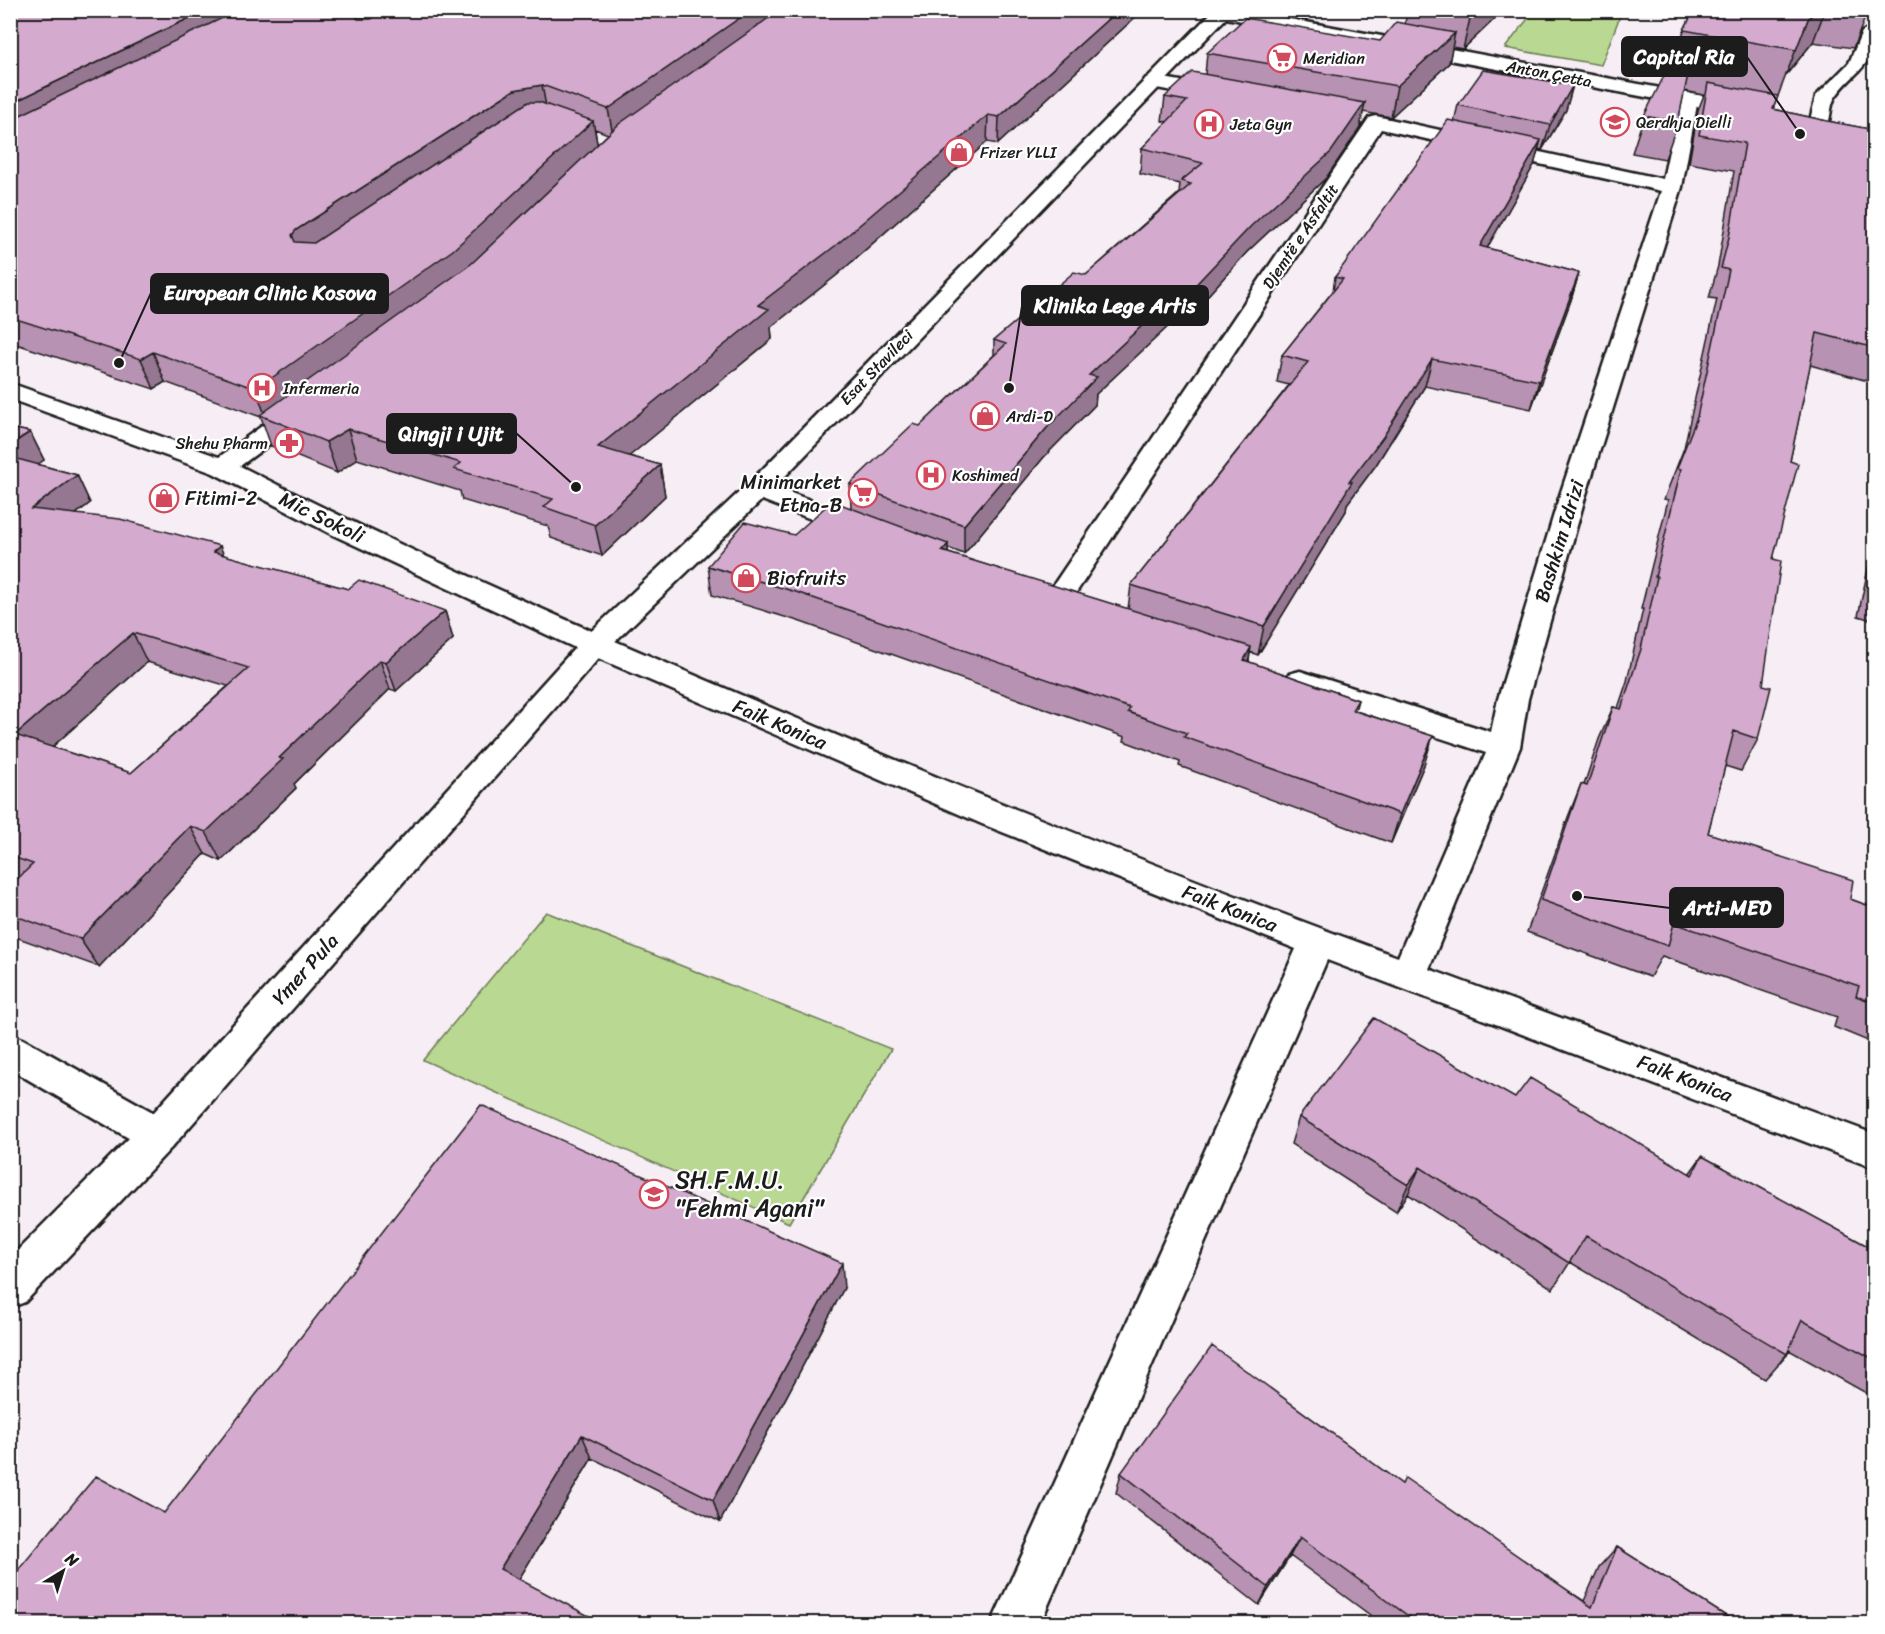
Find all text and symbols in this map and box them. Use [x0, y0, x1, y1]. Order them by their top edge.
callout: Capital Ria [1622, 37, 1747, 76]
text: Capital Ria [1633, 38, 1736, 76]
supermarket icon: Meridian [1266, 42, 1298, 74]
place label: Meridian [1303, 44, 1365, 73]
street label: Anton Çetta [1503, 51, 1594, 96]
school or university icon: Qerdhja Dielli [1599, 106, 1631, 138]
hospital icon: Jeta Gyn [1193, 108, 1225, 140]
place label: Qerdhja Dielli [1636, 108, 1732, 137]
place label: Jeta Gyn [1229, 110, 1292, 139]
shop icon: Frizer YLLI [943, 136, 975, 168]
place label: Frizer YLLI [980, 138, 1058, 167]
street label: Djemtë e Asfaltit [1254, 177, 1347, 295]
callout: European Clinic Kosova [151, 274, 388, 313]
text: European Clinic Kosova [164, 274, 377, 312]
callout: Klinika Lege Artis [1022, 286, 1208, 325]
text: Klinika Lege Artis [1033, 287, 1198, 325]
street label: Esat Stavileci [832, 322, 921, 412]
hospital icon: Infermeria [246, 372, 278, 404]
place label: Infermeria [282, 374, 359, 403]
shop icon: Ardi-D [969, 400, 1001, 432]
place label: Ardi-D [1005, 402, 1053, 431]
callout: Qingji i Ujit [387, 414, 516, 453]
text: Qingji i Ujit [398, 415, 505, 453]
pharmacy icon: Shehu Pharm [273, 427, 305, 459]
place label: Shehu Pharm [176, 429, 268, 458]
hospital icon: Koshimed [915, 459, 947, 491]
place label: Koshimed [952, 461, 1020, 490]
place label: Minimarket Etna-B [741, 465, 842, 523]
street label: Bashkim Idrizi [1524, 474, 1595, 607]
supermarket icon: Minimarket Etna-B [847, 477, 879, 509]
place label: Fitimi-2 [185, 481, 258, 516]
shop icon: Fitimi-2 [148, 482, 180, 514]
street label: Mic Sokoli [273, 482, 372, 554]
place label: Biofruits [767, 561, 847, 596]
shop icon: Biofruits [730, 562, 762, 594]
street label: Faik Konica [727, 689, 833, 760]
street label: Faik Konica [1177, 874, 1283, 943]
callout: Arti-MED [1670, 888, 1783, 927]
text: Arti-MED [1682, 889, 1772, 927]
street label: Ymer Pula [263, 925, 348, 1013]
street label: Faik Konica [1632, 1044, 1738, 1113]
place label: SH.F.M.U. "Fehmi Agani" [675, 1159, 826, 1229]
school or university icon: SH.F.M.U. "Fehmi Agani" [638, 1178, 670, 1210]
north arrow [33, 1541, 93, 1601]
text: N [58, 1544, 86, 1575]

